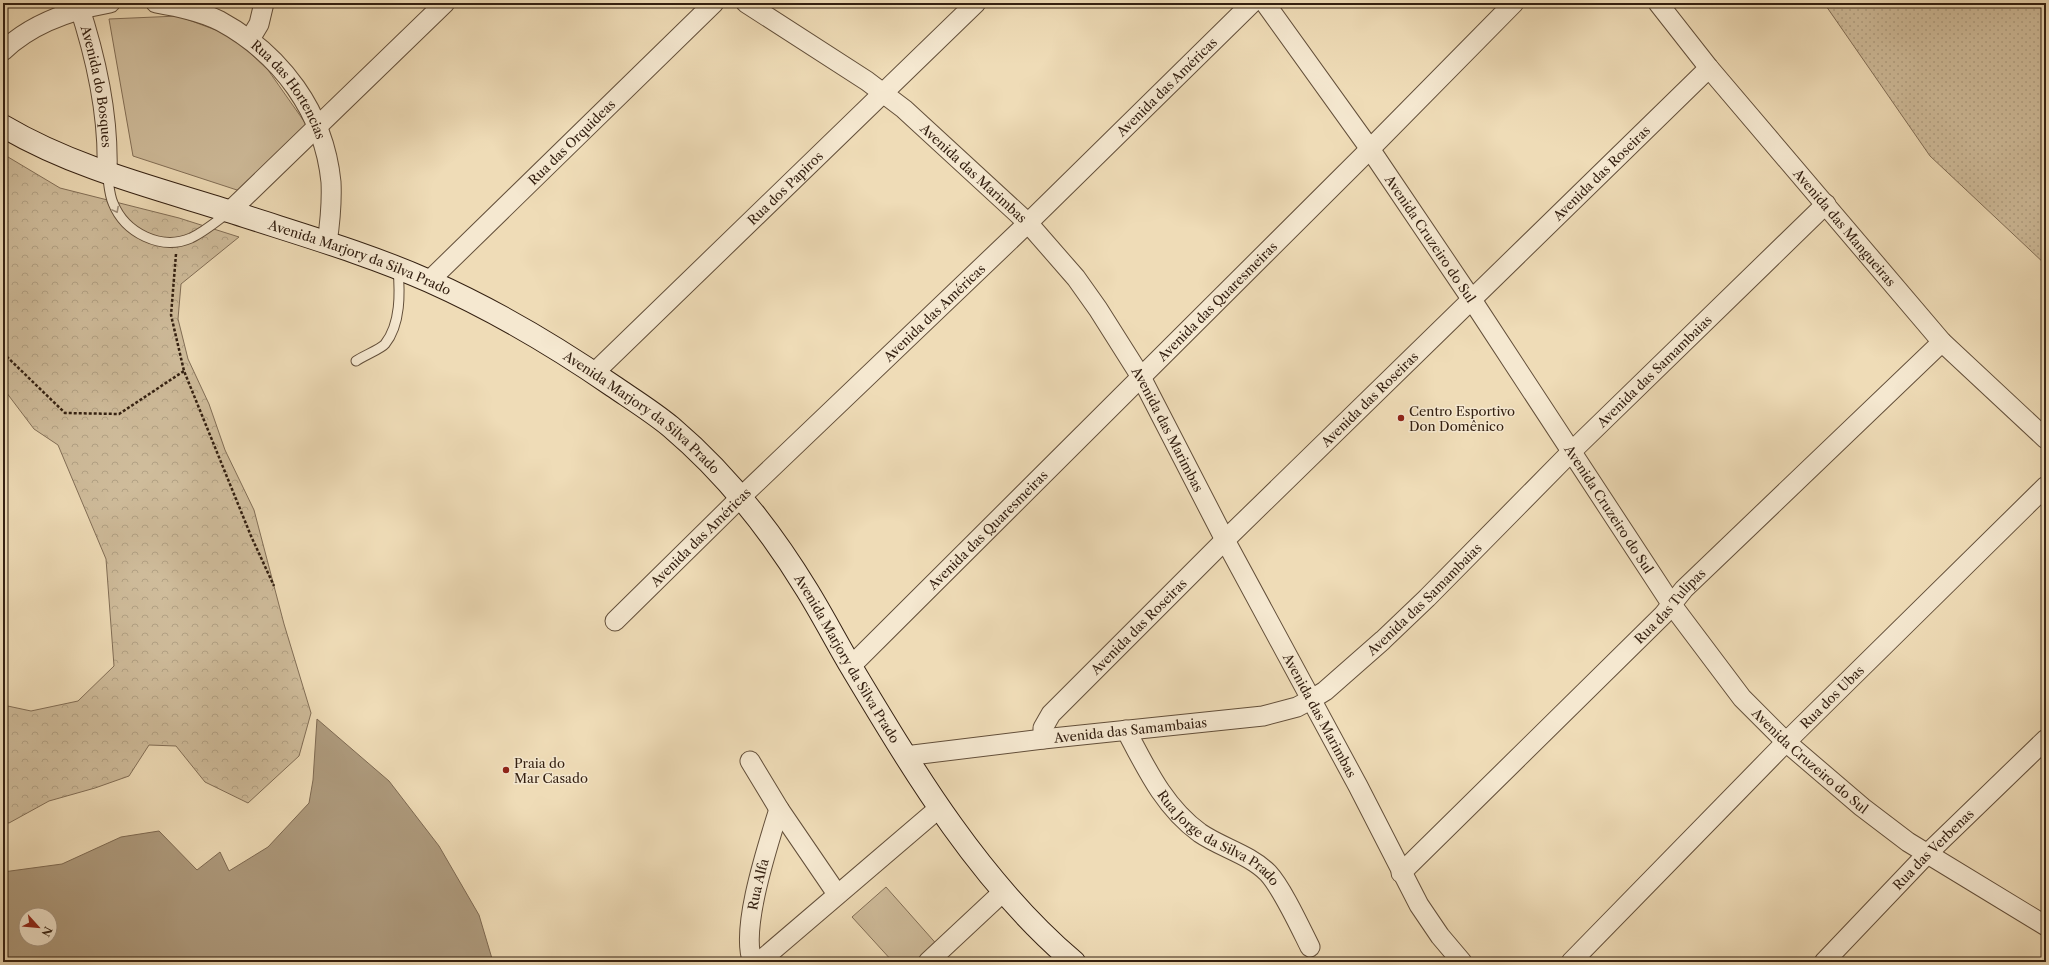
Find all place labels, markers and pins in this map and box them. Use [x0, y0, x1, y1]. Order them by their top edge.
place label: Centro Esportivo Don Domênico [1409, 403, 1515, 434]
marker: Centro Esportivo Don Domênico [1396, 413, 1406, 423]
place label: Praia do Mar Casado [514, 755, 588, 786]
marker: Praia do Mar Casado [501, 765, 511, 775]

